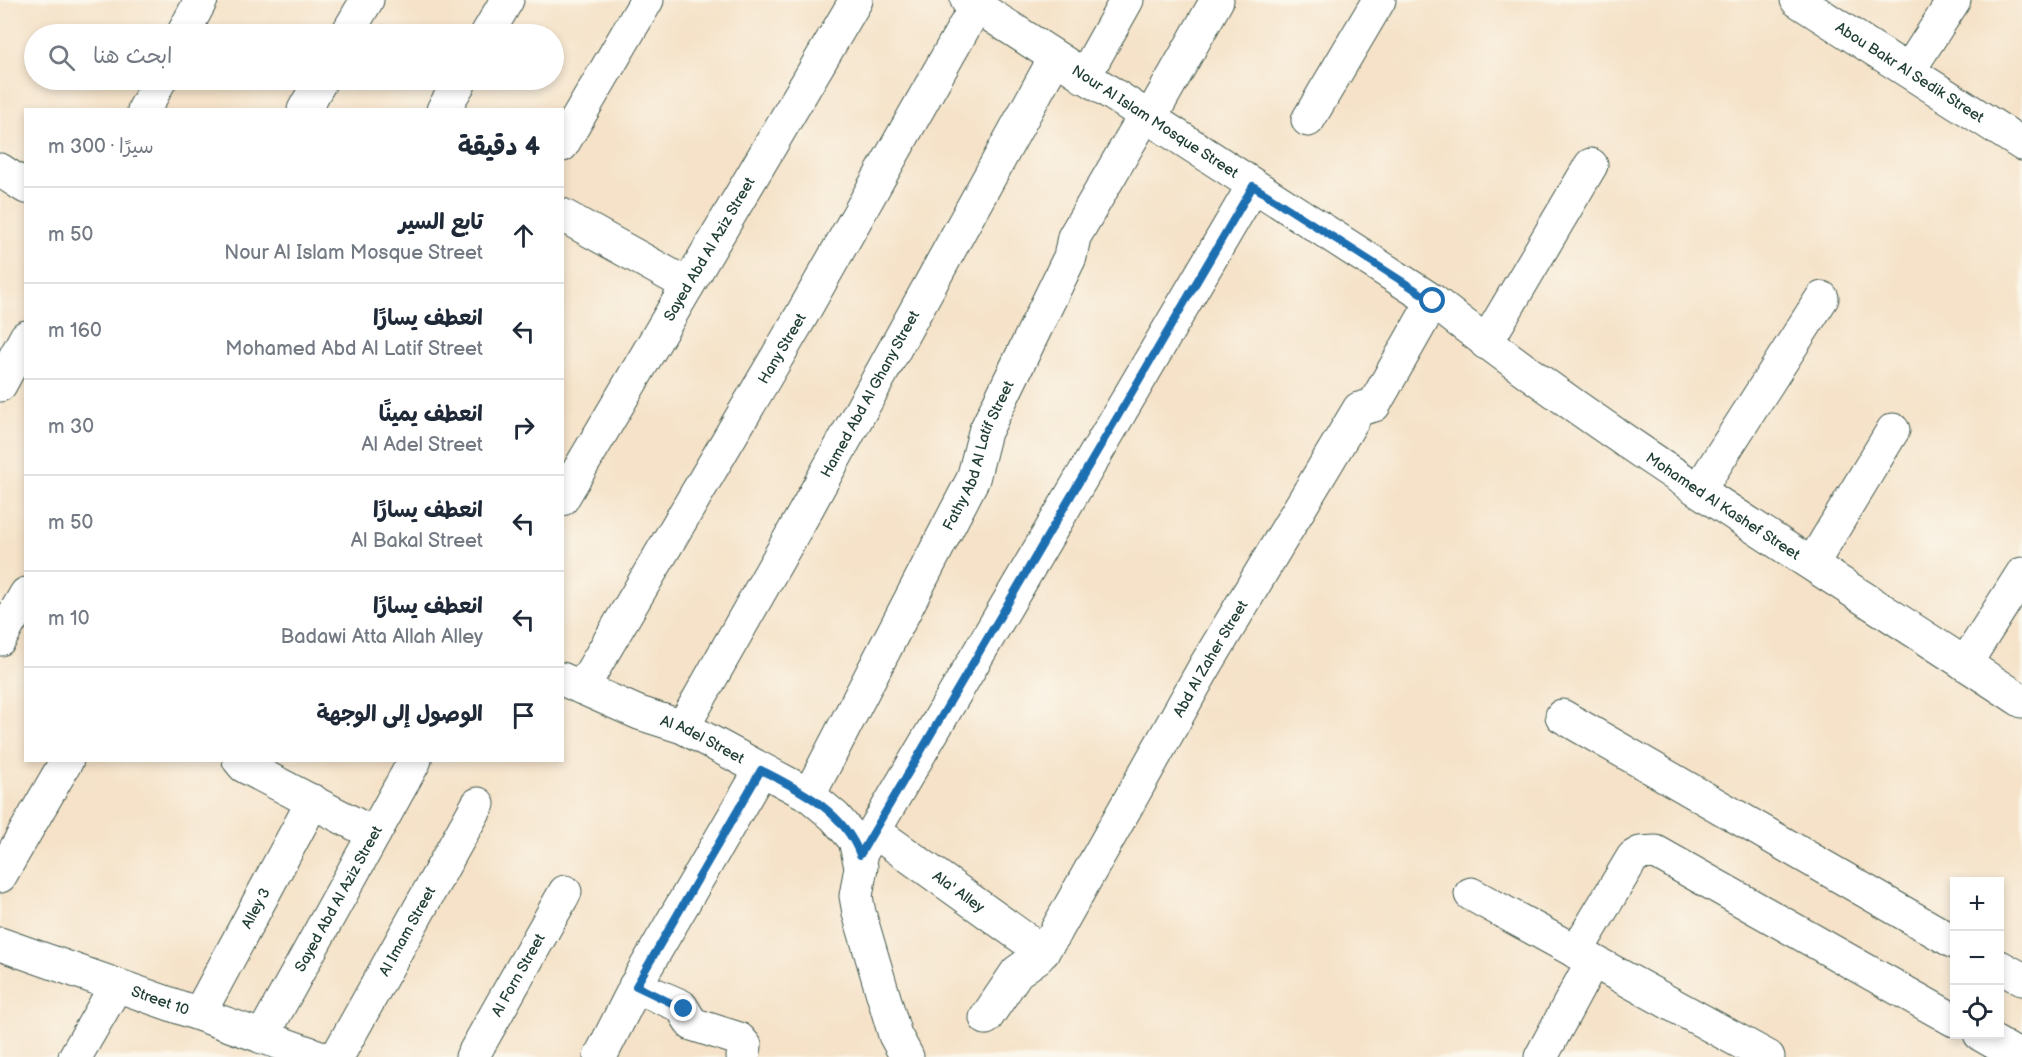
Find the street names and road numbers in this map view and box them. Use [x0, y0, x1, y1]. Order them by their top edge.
street label: Abou Bakr Al Sedik Street [1832, 18, 1988, 127]
street label: Nour Al Islam Mosque Street [1068, 61, 1242, 183]
street label: Sayed Abd Al Aziz Street [660, 174, 760, 325]
street label: Hamed Abd Al Ghany Street [817, 307, 924, 481]
street label: Hany Street [754, 310, 811, 388]
street label: Fathy Abd Al Latif Street [939, 377, 1019, 534]
street label: Mohamed Al Kashef Street [1642, 449, 1804, 565]
street label: Abd Al Zaher Street [1169, 597, 1253, 721]
street label: Al Adel Street [658, 711, 748, 768]
street label: Sayed Abd Al Aziz Street [291, 822, 387, 975]
street label: Ala' Alley [928, 867, 988, 917]
street label: Al Imam Street [375, 883, 440, 980]
street label: Alley 3 [237, 885, 275, 932]
street label: Al Forn Street [488, 930, 550, 1020]
street label: Street 10 [129, 982, 192, 1020]

